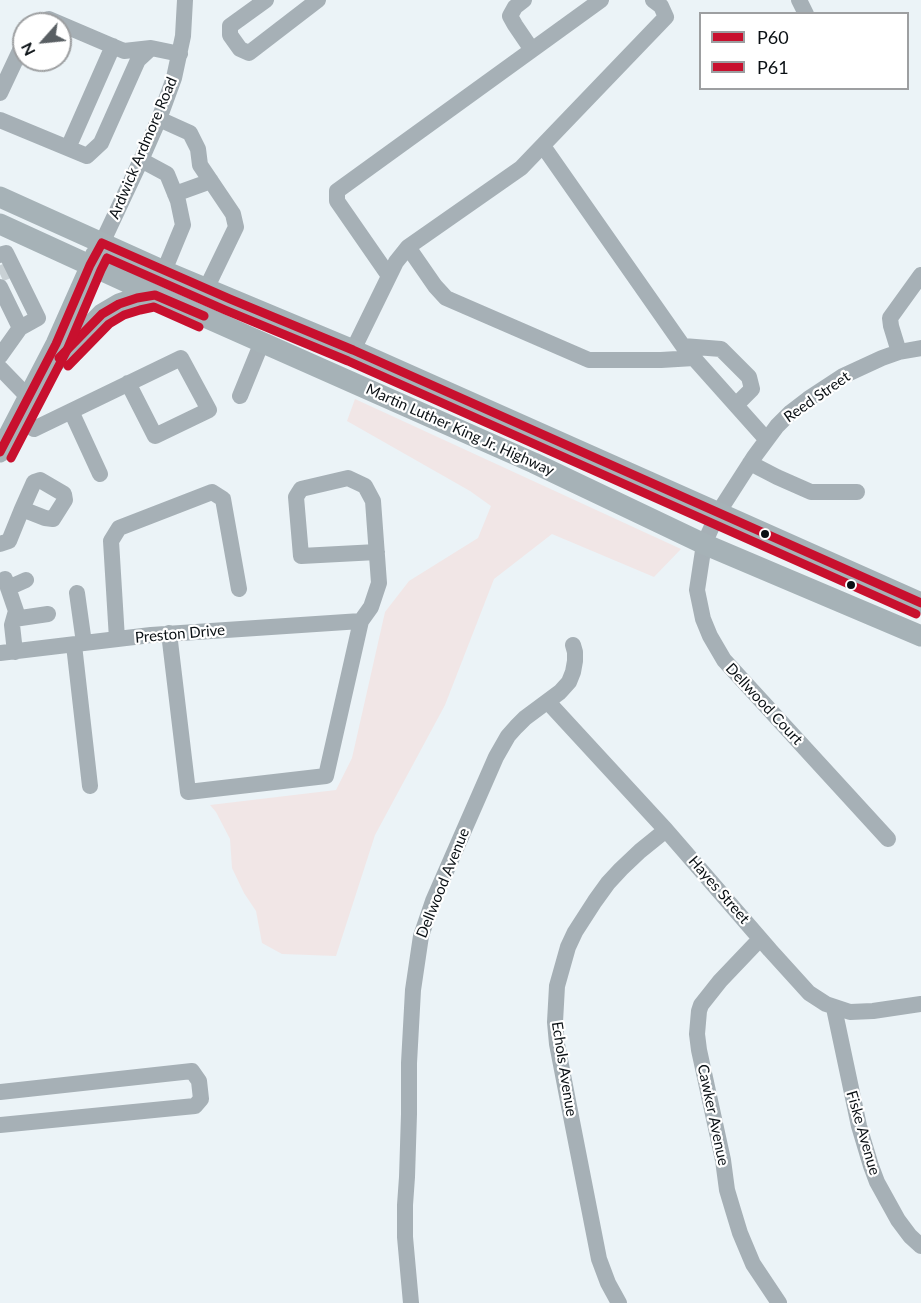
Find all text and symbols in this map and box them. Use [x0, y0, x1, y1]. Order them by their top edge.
north arrow [12, 12, 72, 72]
legend [699, 12, 909, 90]
text: P60 [757, 26, 789, 48]
text: N [16, 40, 39, 59]
text: P61 [757, 56, 789, 78]
street label: Ardwick Ardmore Road [105, 74, 181, 222]
street label: Reed Street [781, 368, 853, 426]
street label: Martin Luther King Jr. Highway [363, 380, 557, 480]
unlabelled marker [759, 528, 771, 540]
unlabelled marker [845, 579, 857, 591]
street label: Preston Drive [134, 621, 226, 647]
street label: Dellwood Court [722, 660, 806, 748]
street label: Dellwood Avenue [413, 825, 473, 941]
street label: Hayes Street [685, 852, 753, 928]
street label: Echols Avenue [548, 1020, 580, 1118]
street label: Cawker Avenue [693, 1063, 733, 1167]
street label: Fiske Avenue [842, 1089, 884, 1177]

